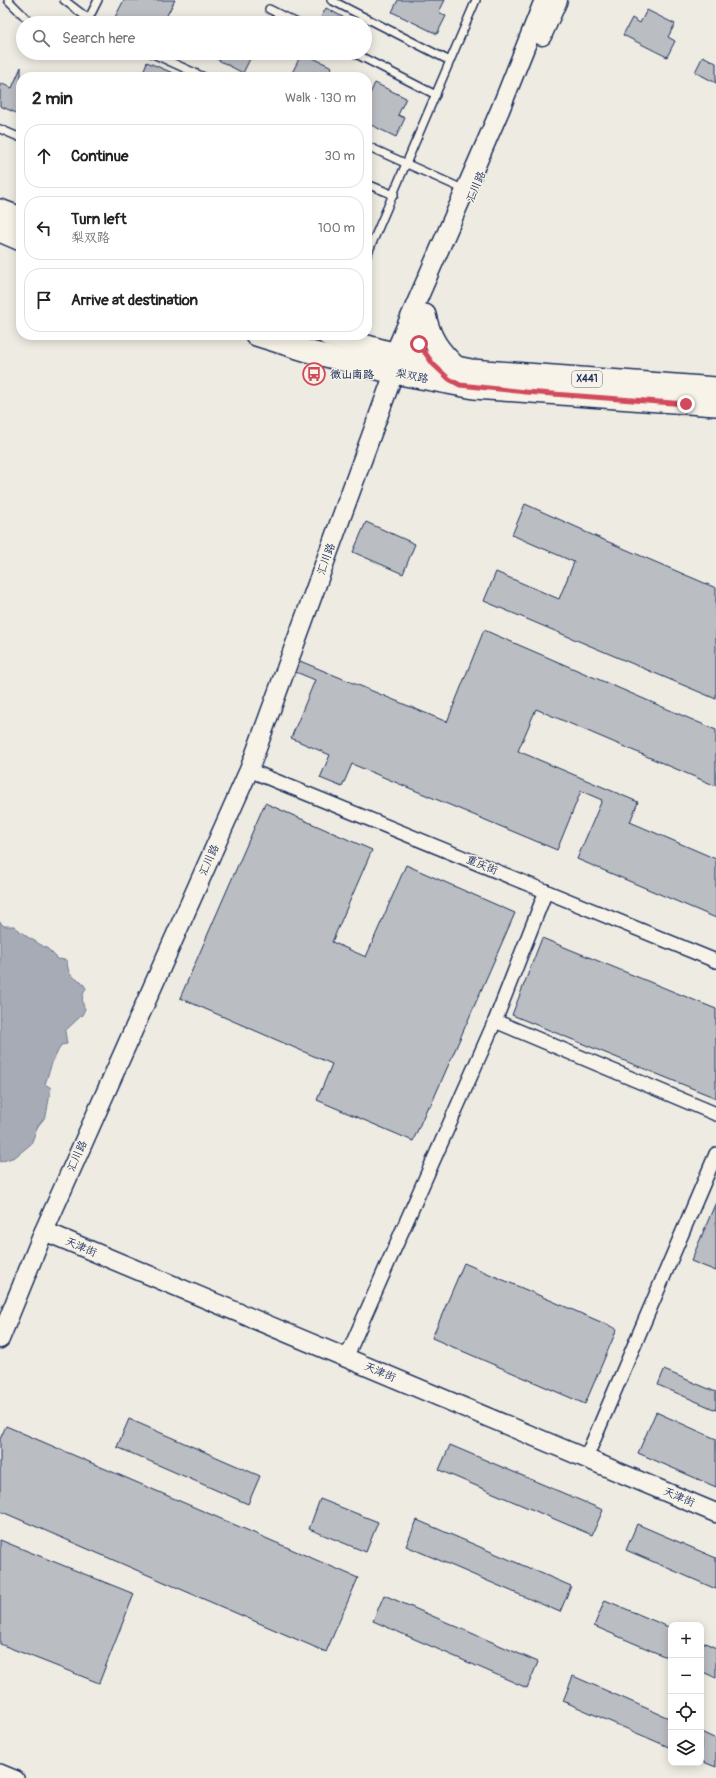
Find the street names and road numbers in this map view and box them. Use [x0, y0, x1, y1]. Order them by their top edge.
street label: 汇川路 [464, 169, 488, 205]
street label: 梨双路 [395, 366, 429, 386]
road number: X441 [572, 371, 602, 387]
street label: 汇川路 [314, 541, 338, 577]
street label: 汇川路 [196, 842, 222, 878]
street label: 重庆街 [464, 853, 501, 878]
street label: 汇川路 [64, 1138, 90, 1174]
street label: 天津街 [63, 1235, 100, 1260]
street label: 天津街 [362, 1360, 399, 1385]
street label: 天津街 [661, 1485, 698, 1510]

